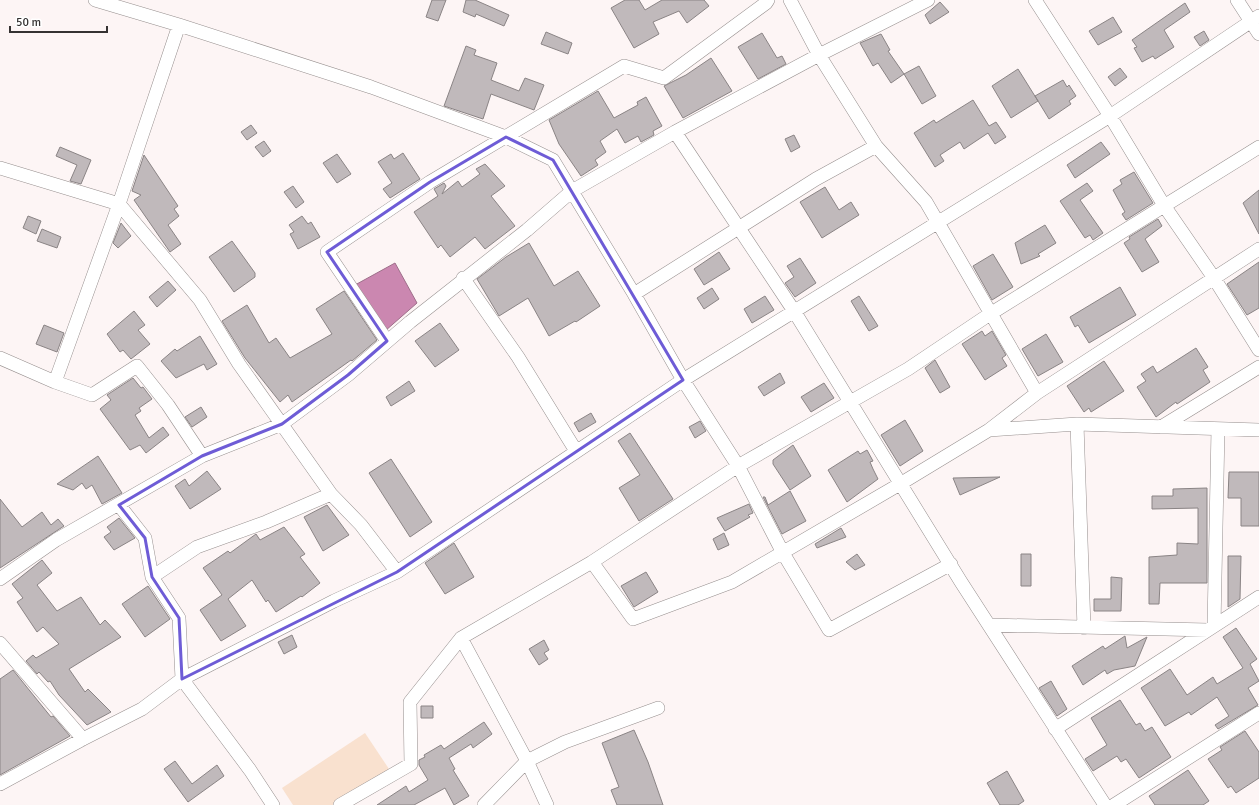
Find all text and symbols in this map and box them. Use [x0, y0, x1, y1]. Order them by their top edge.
scale bar [10, 8, 107, 34]
text: 50 m [16, 15, 41, 30]

